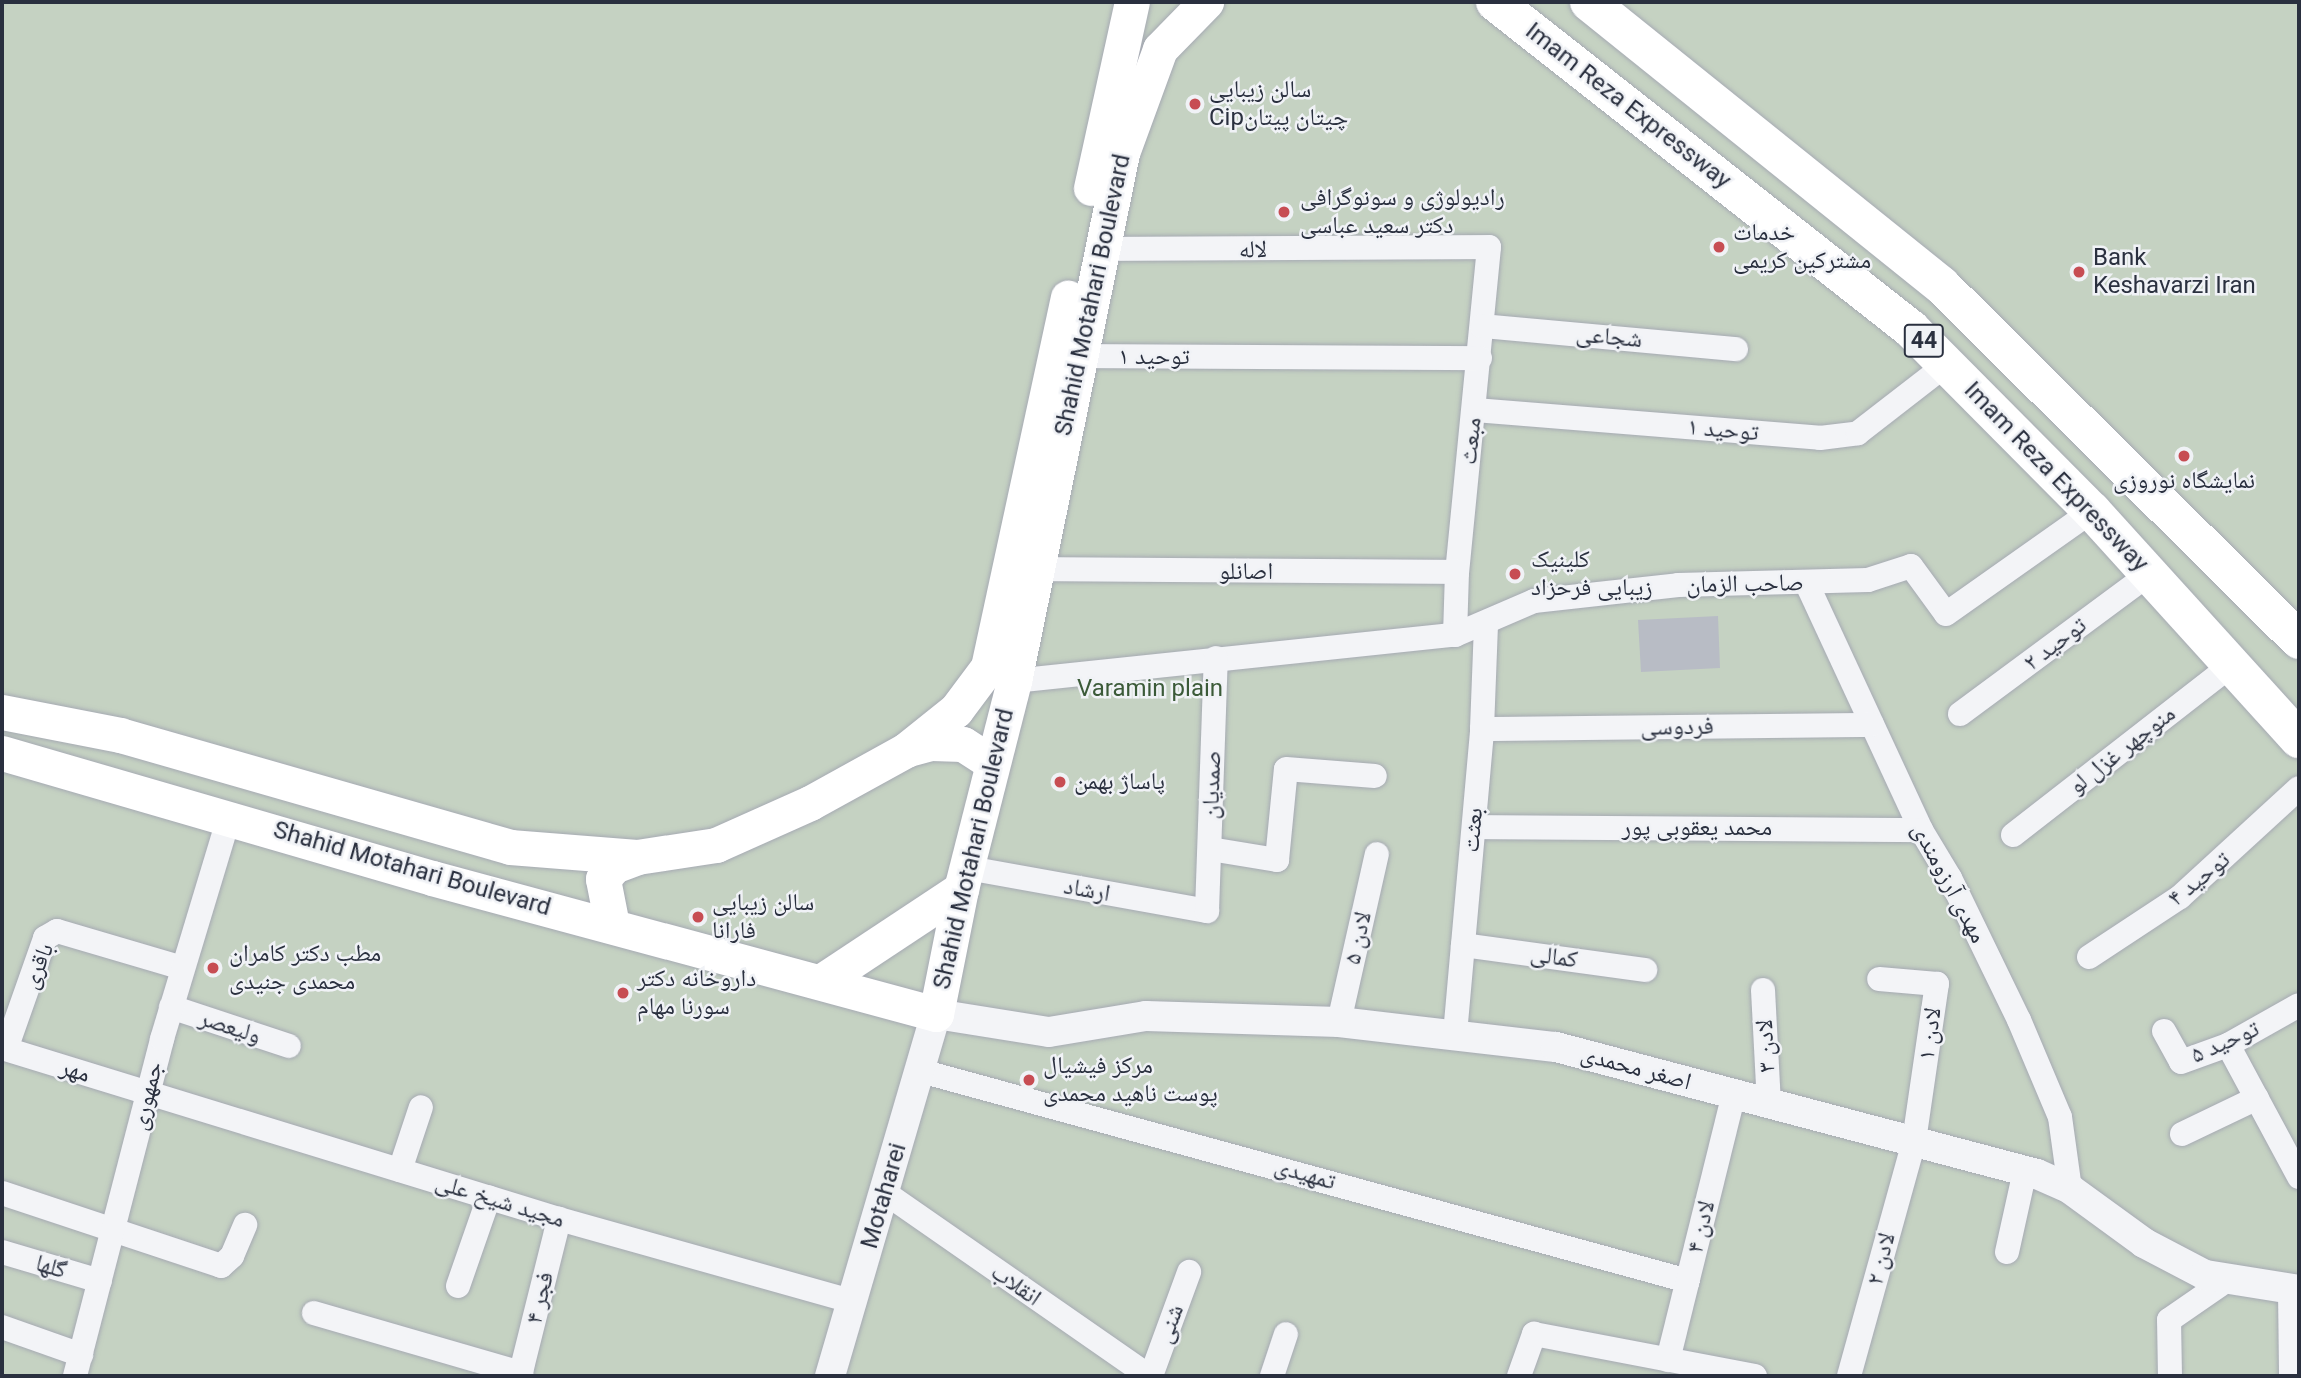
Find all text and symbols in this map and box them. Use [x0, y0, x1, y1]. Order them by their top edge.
street label: Imam Reza Expressway [1520, 17, 1736, 195]
place label: سالن زیبایی Cipچیتان پیتان [1209, 76, 1348, 132]
marker: سالن زیبایی Cipچیتان پیتان [1187, 96, 1203, 112]
street label: Shahid Motahari Boulevard [1049, 152, 1137, 438]
place label: رادیولوژی و سونوگرافی دکتر سعید عباسی [1300, 184, 1505, 240]
marker: رادیولوژی و سونوگرافی دکتر سعید عباسی [1274, 202, 1294, 222]
place label: خدمات مشترکین کریمی [1733, 219, 1871, 275]
street label: لاله [1239, 235, 1267, 265]
marker: خدمات مشترکین کریمی [1711, 239, 1727, 255]
place label: Bank Keshavarzi Iran [2093, 244, 2256, 300]
marker: Bank Keshavarzi Iran [2071, 264, 2087, 280]
street label: شجاعی [1575, 320, 1643, 354]
road number: 44 [1903, 322, 1945, 360]
street label: توحید ۱ [1118, 343, 1190, 371]
street label: Imam Reza Expressway [1958, 376, 2154, 578]
street label: توحید ۱ [1686, 413, 1760, 447]
street label: مبعث [1454, 416, 1488, 466]
marker: نمایشگاه نوروزی [2176, 448, 2192, 464]
place label: نمایشگاه نوروزی [2113, 467, 2255, 495]
place label: کلینیک زیبایی فرحزاد [1531, 546, 1653, 602]
street label: اصانلو [1219, 558, 1273, 586]
marker: کلینیک زیبایی فرحزاد [1505, 564, 1525, 584]
street label: صاحب الزمان [1686, 569, 1804, 599]
street label: توحید ۲ [2018, 611, 2092, 677]
park label: Varamin plain [1077, 675, 1223, 703]
street label: منوچهر غزل لو [2063, 699, 2181, 801]
street label: Shahid Motahari Boulevard [928, 706, 1020, 992]
street label: فردوسی [1640, 712, 1714, 742]
street label: صمدیان [1196, 750, 1228, 820]
place label: پاساژ بهمن [1074, 768, 1165, 796]
marker: پاساژ بهمن [1052, 774, 1068, 790]
street label: بعثت [1457, 806, 1489, 854]
street label: محمد یعقوبی پور [1622, 814, 1772, 842]
street label: Shahid Motahari Boulevard [270, 816, 554, 922]
street label: مهدی آرزومندی [1905, 818, 1993, 948]
street label: توحید ۴ [2162, 845, 2236, 913]
street label: ارشاد [1061, 872, 1113, 908]
place label: سالن زیبایی فارانا [712, 889, 814, 945]
marker: سالن زیبایی فارانا [690, 909, 706, 925]
street label: لادن ۵ [1338, 909, 1378, 967]
street label: باقری [16, 939, 60, 993]
street label: کمالی [1528, 939, 1580, 975]
place label: مطب دکتر کامران محمدی جنیدی [229, 940, 381, 996]
marker: مطب دکتر کامران محمدی جنیدی [203, 958, 223, 978]
place label: داروخانه دکتر سورنا مهام [637, 965, 756, 1021]
marker: داروخانه دکتر سورنا مهام [615, 985, 631, 1001]
street label: ولیعصر [195, 1004, 265, 1050]
street label: لادن ۱ [1912, 1006, 1948, 1062]
street label: توحید ۵ [2186, 1014, 2264, 1070]
street label: لادن ۳ [1750, 1019, 1782, 1073]
street label: اصغر محمدی [1578, 1039, 1694, 1097]
place label: مرکز فیشیال پوست ناهید محمدی [1043, 1052, 1218, 1108]
street label: مهر [57, 1053, 93, 1089]
street label: جمهوری [125, 1059, 169, 1133]
marker: مرکز فیشیال پوست ناهید محمدی [1021, 1072, 1037, 1088]
street label: Motaharei [855, 1140, 913, 1252]
street label: تمهیدی [1271, 1152, 1339, 1196]
street label: مجید شیخ علی [432, 1168, 568, 1234]
street label: لادن ۴ [1681, 1198, 1721, 1256]
street label: لادن ۲ [1860, 1230, 1902, 1288]
street label: گلها [32, 1249, 70, 1285]
street label: انقلاب [985, 1257, 1047, 1313]
street label: فجر ۴ [520, 1269, 560, 1327]
street label: شنی [1150, 1301, 1190, 1347]

